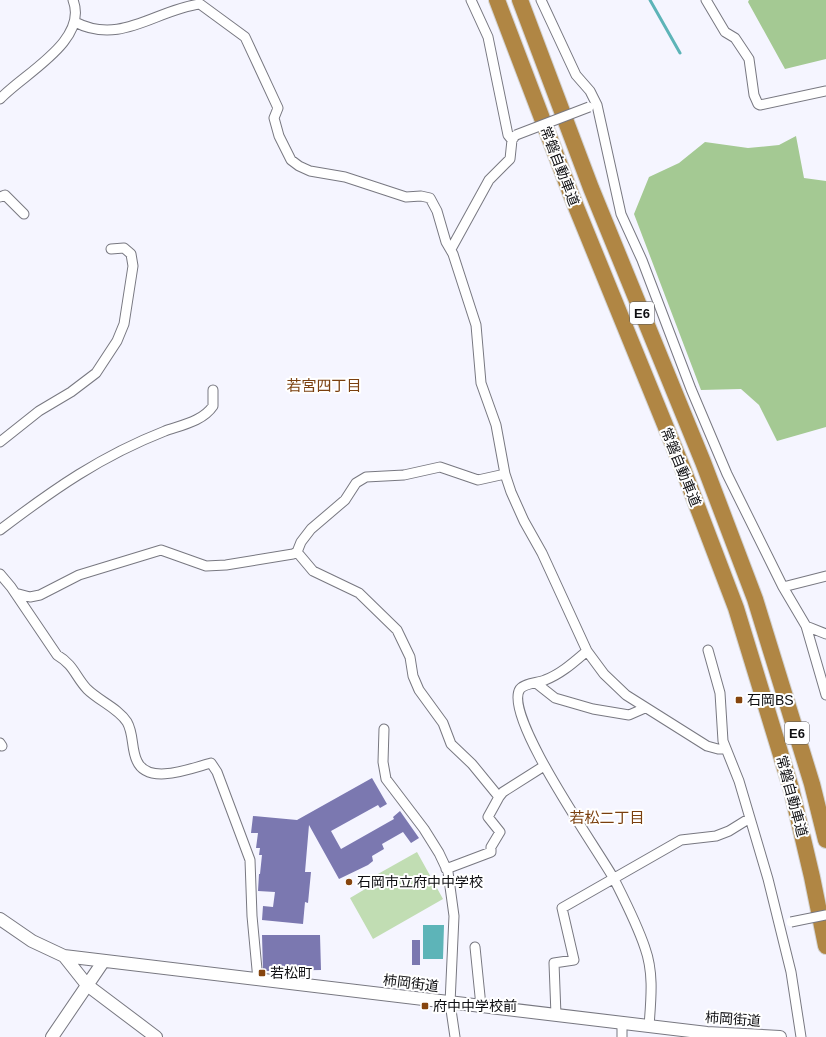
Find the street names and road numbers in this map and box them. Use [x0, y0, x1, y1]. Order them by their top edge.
street label: 常磐自動車道 [537, 124, 583, 208]
road number: E6 [630, 302, 654, 324]
street label: 常磐自動車道 [658, 425, 704, 509]
road number: E6 [785, 722, 809, 744]
street label: 常磐自動車道 [773, 753, 811, 839]
street label: 柿岡街道 [382, 972, 440, 994]
street label: 柿岡街道 [705, 1009, 761, 1029]

